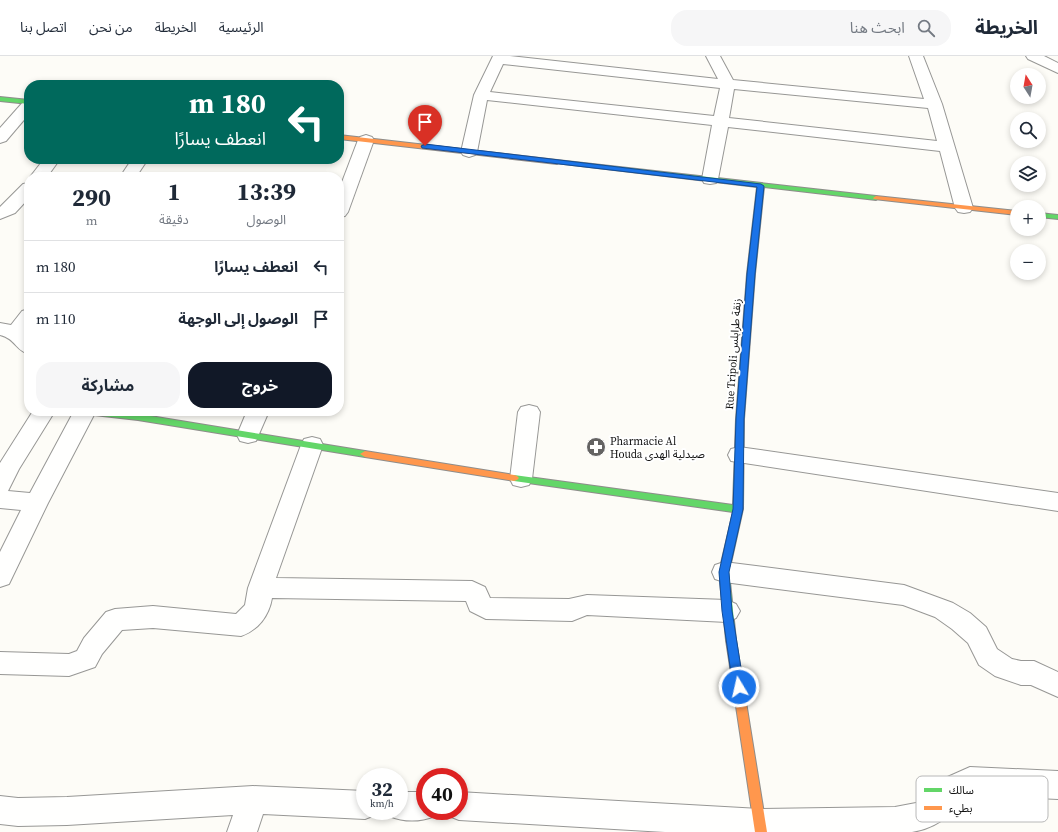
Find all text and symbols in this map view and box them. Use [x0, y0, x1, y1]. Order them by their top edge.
search box [671, 10, 951, 46]
text: الخريطة [975, 14, 1038, 40]
text: اتصل بنا [20, 17, 67, 37]
text: من نحن [89, 17, 133, 37]
text: الخريطة [155, 17, 197, 37]
text: الرئيسية [219, 17, 264, 37]
text: ابحث هنا [850, 17, 905, 38]
icon: search [915, 17, 937, 39]
north arrow [1010, 68, 1046, 104]
map controls [1010, 68, 1046, 280]
text: 180 m [189, 84, 266, 122]
icon: left [280, 96, 332, 148]
pin [408, 105, 442, 146]
icon: arrive [414, 111, 436, 133]
button: search [1010, 112, 1046, 148]
text: انعطف يسارًا [174, 126, 266, 151]
button: layers [1010, 156, 1046, 192]
text: 1 [167, 175, 180, 208]
text: 13:39 [237, 175, 296, 208]
text: 290 [72, 181, 111, 214]
button: + [1010, 200, 1046, 236]
text: دقيقة [159, 211, 189, 228]
text: الوصول [247, 211, 286, 228]
text: m [86, 212, 97, 229]
button: − [1010, 244, 1046, 280]
text: 180 m [36, 256, 76, 277]
text: انعطف يسارًا [214, 256, 298, 277]
icon: left [310, 256, 332, 278]
street label: Rue Tripoli زنقة طرابلس [722, 298, 745, 410]
text: 110 m [36, 308, 76, 329]
text: الوصول إلى الوجهة [178, 308, 298, 329]
icon: arrive [310, 308, 332, 330]
button: مشاركة [36, 362, 180, 408]
button: خروج [188, 362, 332, 408]
place label: Pharmacie Al Houda صيدلية الهدى [610, 434, 705, 462]
pharmacy icon: Pharmacie Al Houda صيدلية الهدى [585, 436, 607, 458]
position arrow [718, 666, 760, 708]
speed limit sign: 40 [416, 768, 468, 820]
text: 32 [371, 775, 393, 803]
legend [916, 776, 1048, 822]
text: سالك [949, 783, 974, 798]
text: km/h [370, 797, 394, 810]
text: بطيء [949, 801, 972, 818]

